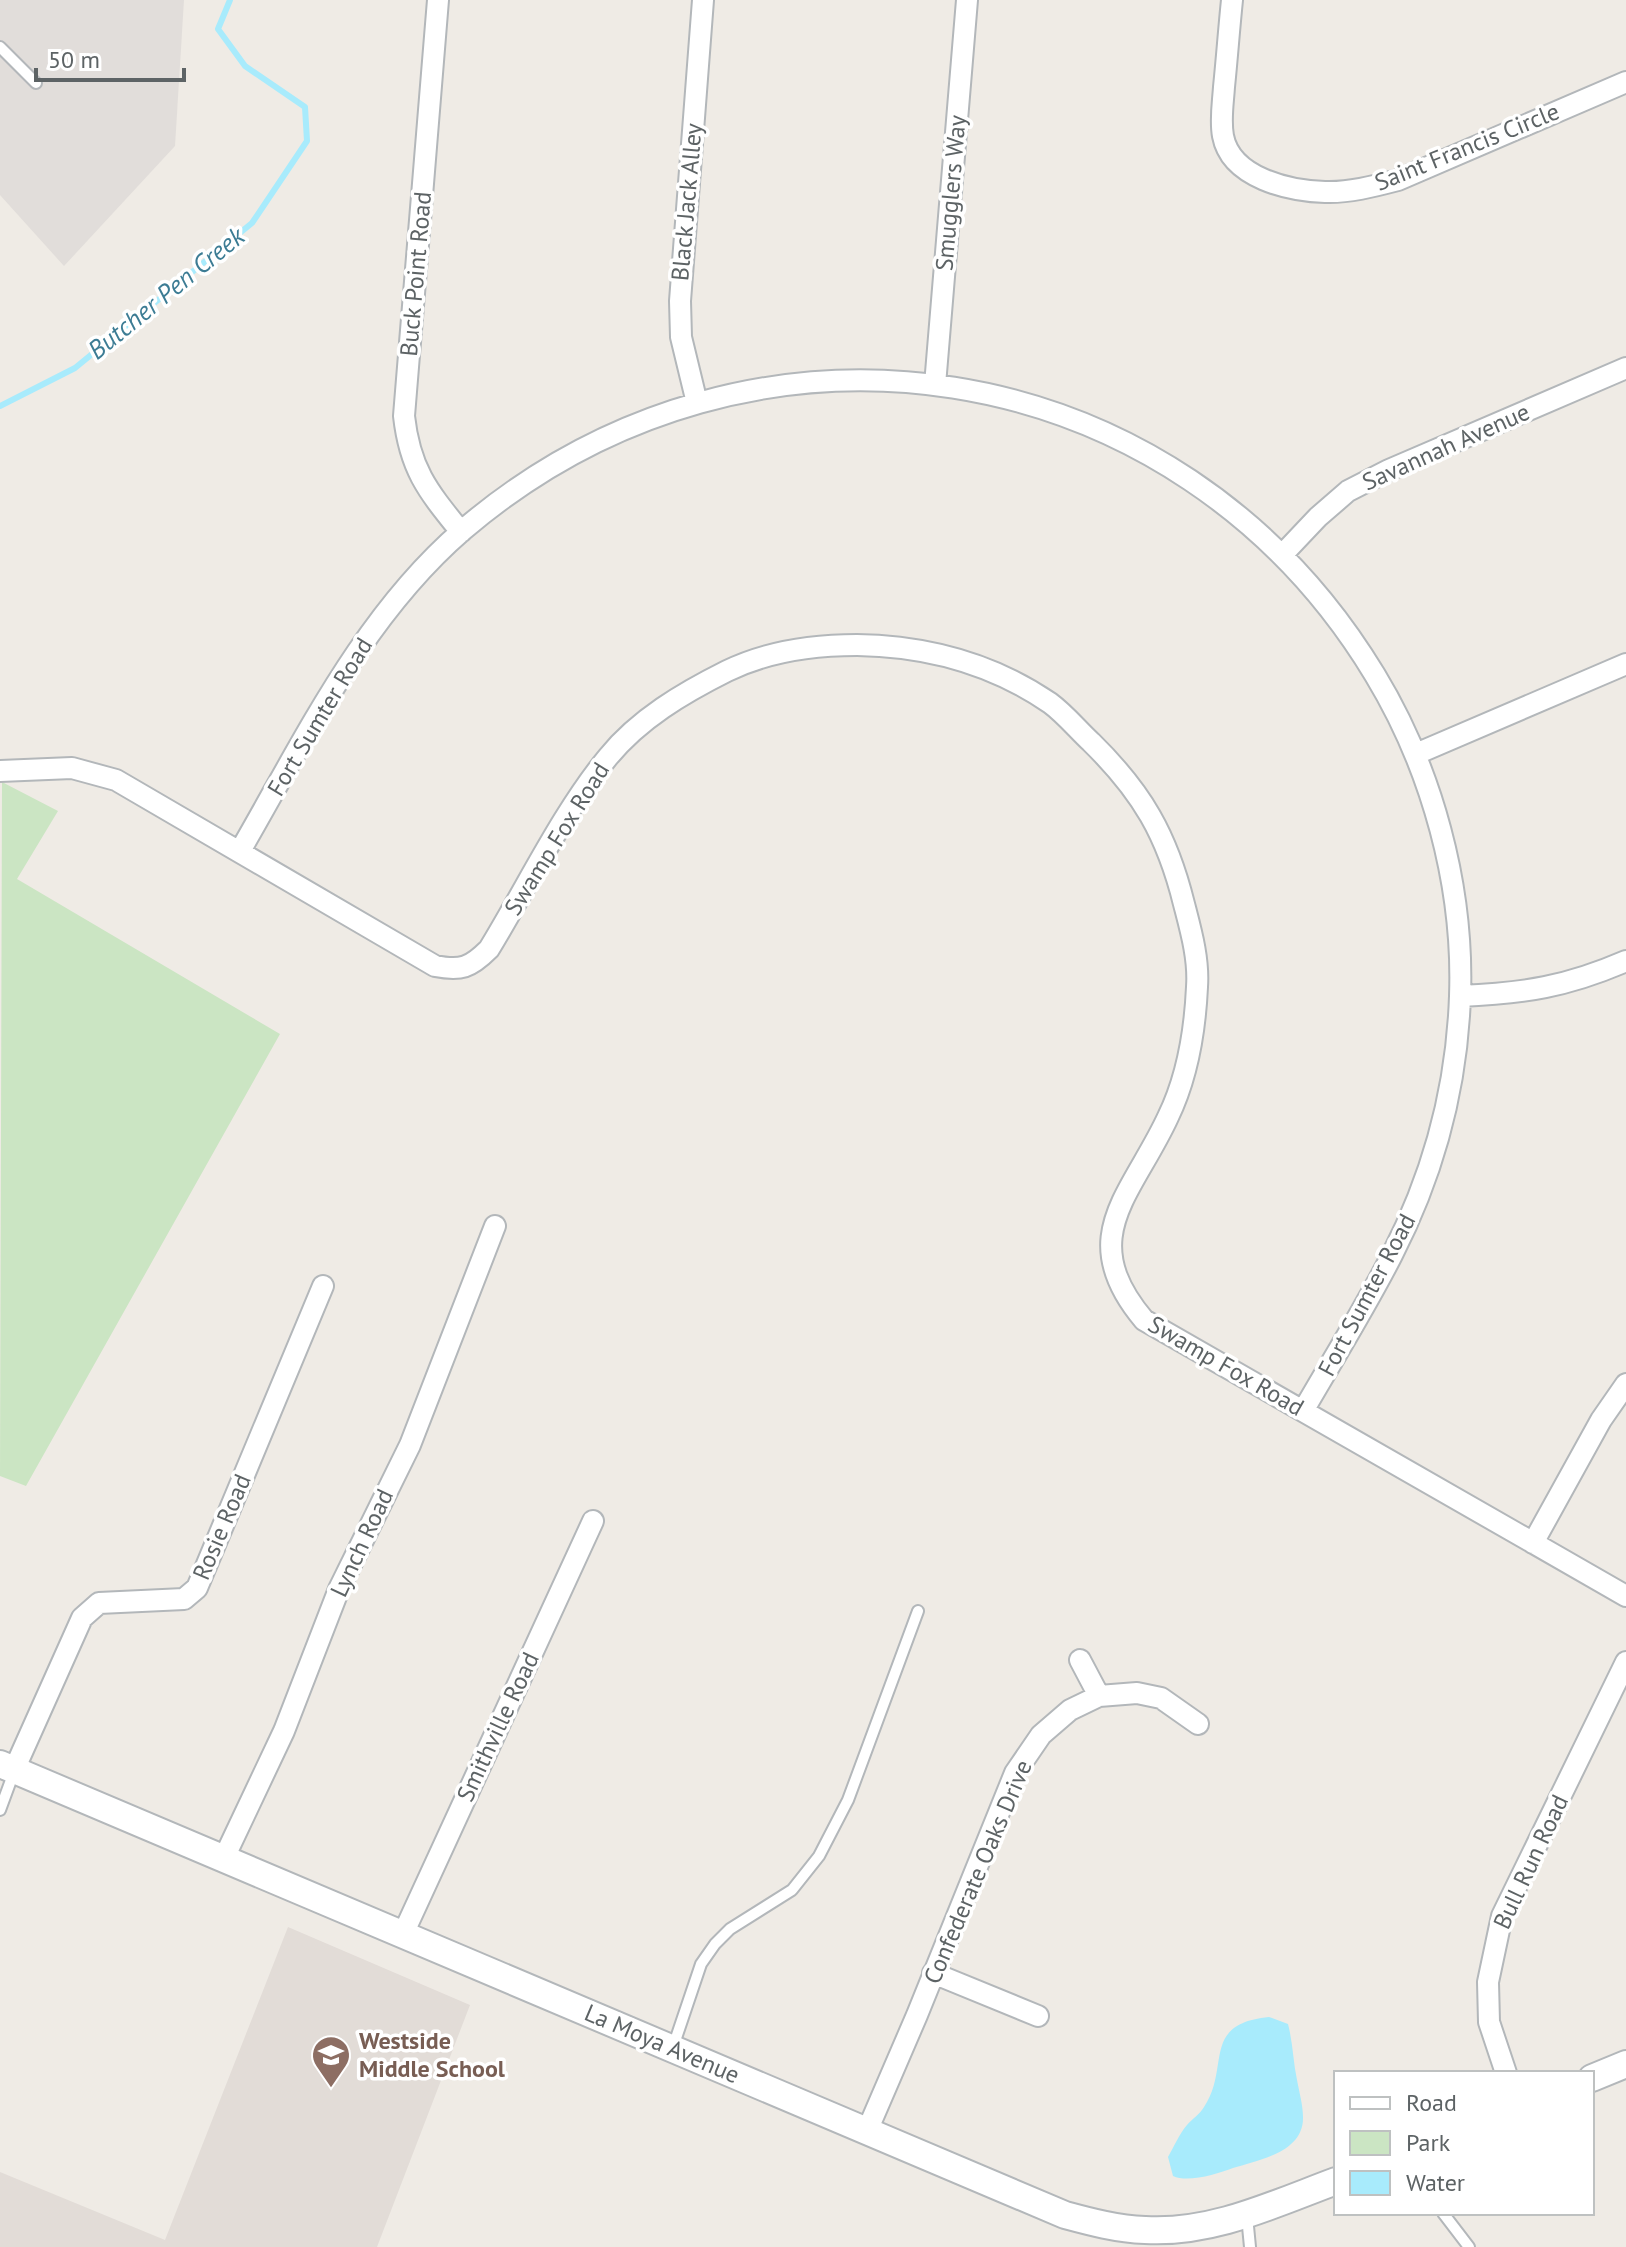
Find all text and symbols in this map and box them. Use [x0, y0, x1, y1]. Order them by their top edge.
scale bar [36, 32, 184, 82]
text: 50 m [48, 44, 100, 75]
street label: Saint Francis Circle [1370, 95, 1564, 198]
street label: Smugglers Way [928, 114, 973, 272]
street label: Black Jack Alley [664, 122, 709, 282]
street label: Buck Point Road [393, 190, 438, 358]
water label: Butcher Pen Creek [81, 219, 252, 366]
street label: Savannah Avenue [1357, 396, 1534, 497]
street label: Fort Sumter Road [260, 632, 379, 802]
street label: Swamp Fox Road [497, 756, 616, 921]
street label: Fort Sumter Road [1311, 1208, 1422, 1381]
street label: Swamp Fox Road [1143, 1308, 1310, 1423]
street label: Rosie Road [185, 1469, 258, 1584]
street label: Lynch Road [323, 1484, 400, 1602]
street label: Smithville Road [449, 1647, 546, 1806]
street label: Confederate Oaks Drive [916, 1755, 1039, 1988]
street label: Bull Run Road [1486, 1790, 1575, 1934]
street label: La Moya Avenue [580, 1997, 744, 2090]
place label: Westside Middle School [359, 2025, 506, 2084]
school or university icon: Westside Middle School [310, 2034, 352, 2089]
legend [1334, 2071, 1594, 2215]
text: Road [1406, 2087, 1457, 2118]
text: Park [1406, 2127, 1451, 2158]
text: Water [1406, 2167, 1465, 2198]

